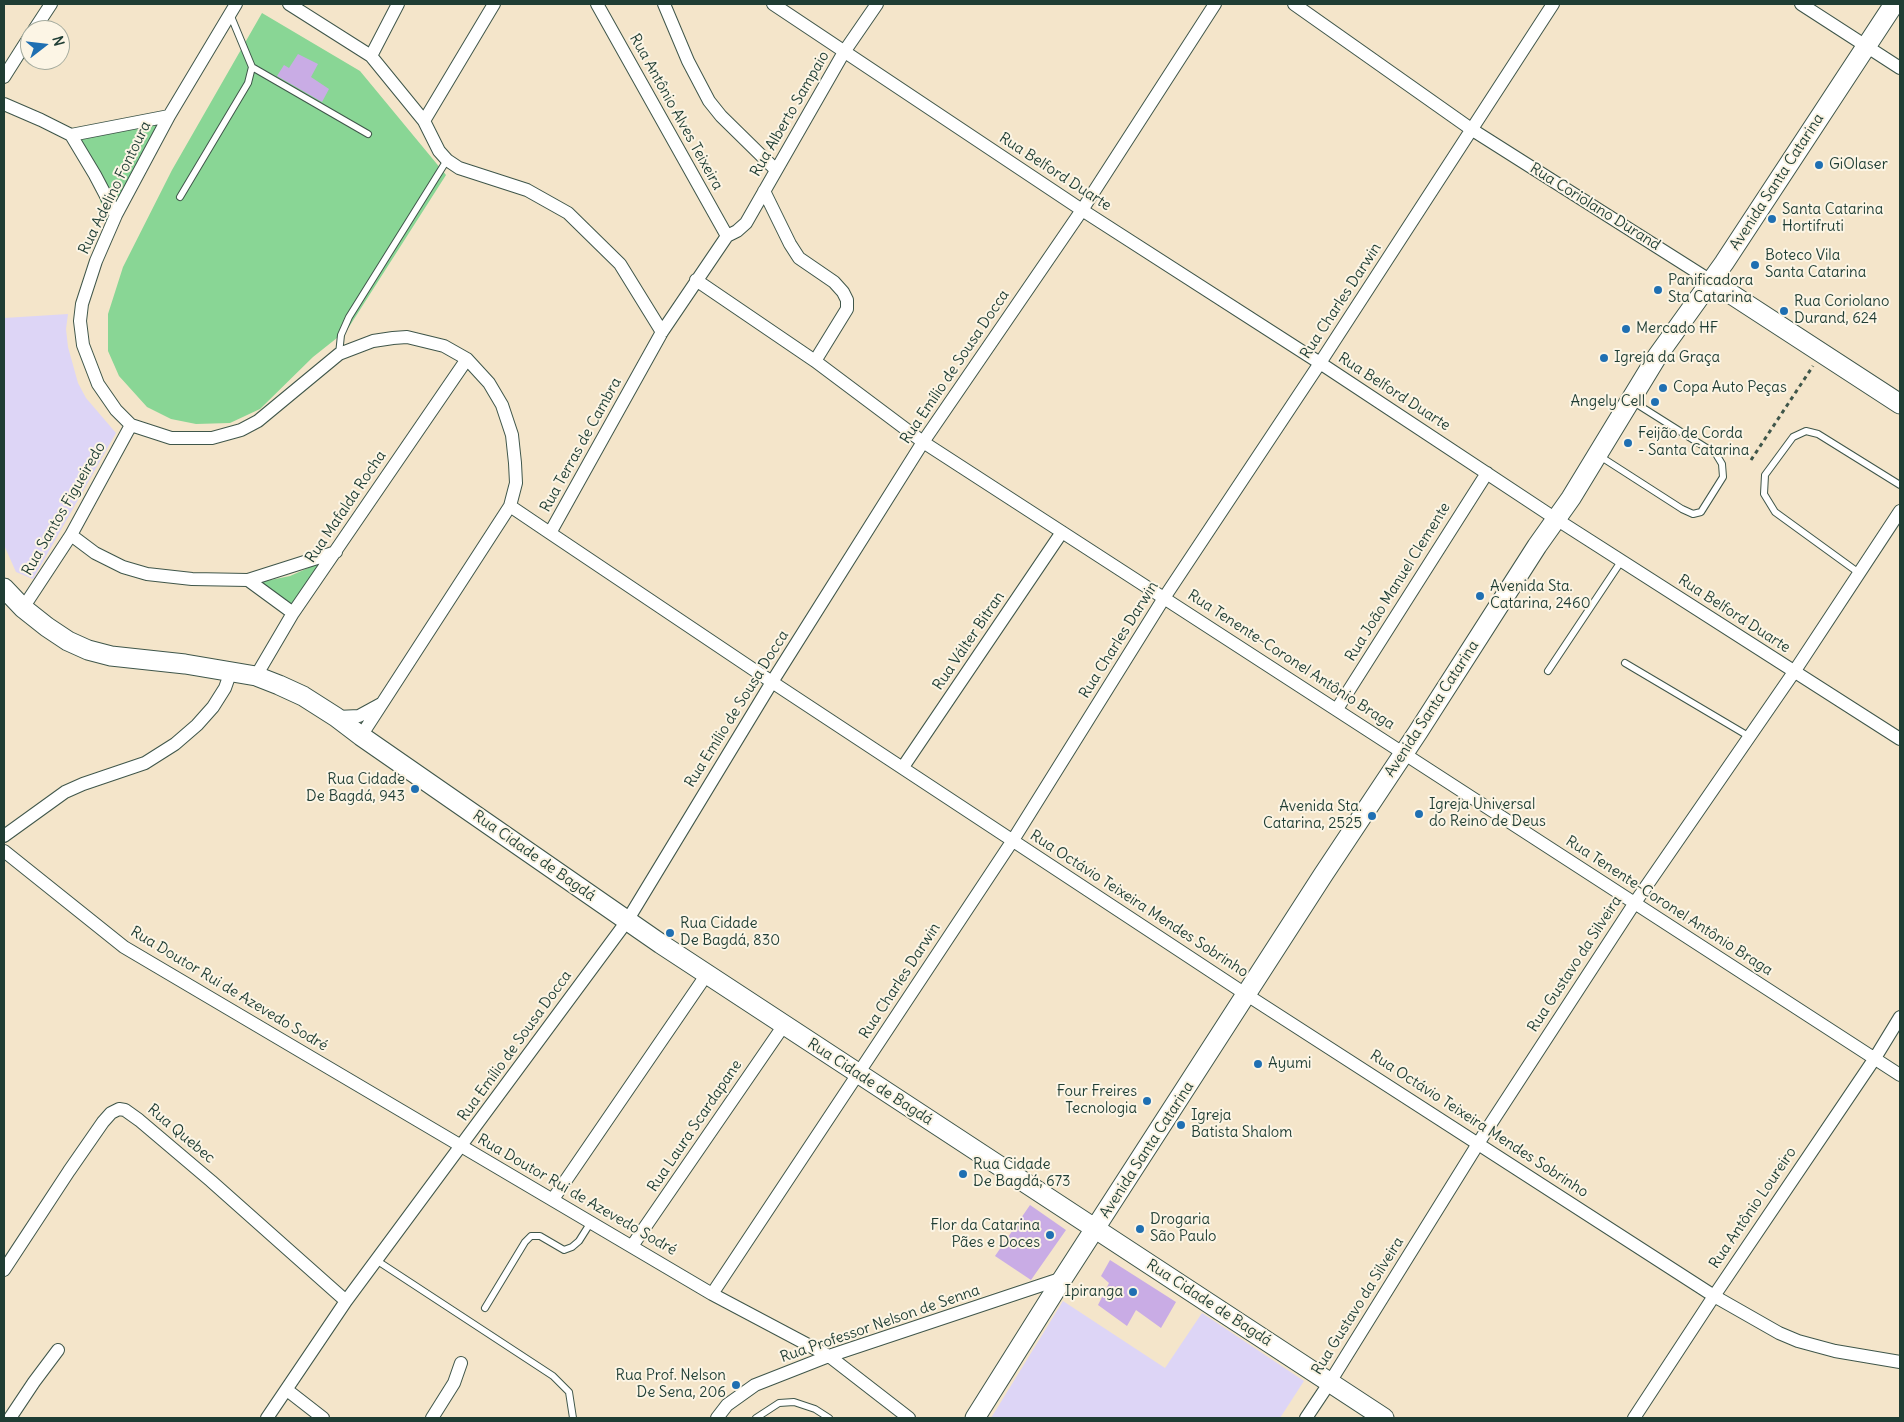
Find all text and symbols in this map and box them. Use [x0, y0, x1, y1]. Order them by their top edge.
north arrow [20, 20, 70, 70]
street label: Rua Antônio Alves Teixeira [625, 31, 727, 193]
text: N [48, 34, 68, 48]
street label: Rua Alberto Sampaio [747, 48, 833, 180]
street label: Avenida Santa Catarina [1726, 110, 1828, 254]
street label: Rua Adelino Fontoura [75, 119, 155, 257]
street label: Rua Belford Duarte [996, 129, 1114, 215]
place label: GiOlaser [1829, 156, 1888, 174]
marker: GiOlaser [1813, 159, 1825, 171]
street label: Rua Coriolano Durand [1526, 160, 1664, 254]
place label: Santa Catarina Hortifruti [1782, 201, 1883, 236]
marker: Santa Catarina Hortifruti [1766, 213, 1778, 225]
street label: Rua Charles Darwin [1297, 240, 1385, 362]
place label: Boteco Vila Santa Catarina [1765, 247, 1866, 282]
marker: Boteco Vila Santa Catarina [1749, 259, 1761, 271]
place label: Panificadora Sta Catarina [1668, 272, 1753, 307]
marker: Panificadora Sta Catarina [1652, 284, 1664, 296]
street label: Rua Emílio de Sousa Docca [897, 287, 1013, 447]
place label: Rua Coriolano Durand, 624 [1794, 293, 1889, 328]
marker: Rua Coriolano Durand, 624 [1778, 305, 1790, 317]
place label: Mercado HF [1636, 320, 1718, 338]
marker: Mercado HF [1620, 323, 1632, 335]
street label: Rua Belford Duarte [1335, 349, 1453, 435]
place label: Igreja da Graça [1614, 349, 1720, 367]
marker: Igreja da Graça [1598, 352, 1610, 364]
street label: Rua Terras de Cambra [537, 375, 625, 515]
place label: Copa Auto Peças [1673, 379, 1787, 397]
marker: Copa Auto Peças [1657, 382, 1669, 394]
place label: Angely Cell [1570, 393, 1645, 411]
marker: Angely Cell [1649, 396, 1661, 408]
place label: Feijão de Corda - Santa Catarina [1638, 425, 1749, 460]
marker: Feijão de Corda - Santa Catarina [1622, 437, 1634, 449]
street label: Rua Santos Figueiredo [18, 439, 110, 579]
street label: Rua Mafalda Rocha [302, 448, 390, 566]
street label: Rua João Manuel Clemente [1342, 499, 1454, 665]
street label: Rua Belford Duarte [1675, 571, 1793, 657]
street label: Rua Charles Darwin [1076, 578, 1162, 702]
place label: Avenida Sta. Catarina, 2460 [1490, 578, 1591, 613]
street label: Rua Tenente-Coronel Antônio Braga [1184, 586, 1398, 734]
street label: Rua Válter Bitran [929, 588, 1009, 694]
marker: Avenida Sta. Catarina, 2460 [1474, 590, 1486, 602]
street label: Rua Emílio de Sousa Docca [681, 627, 793, 791]
street label: Avenida Santa Catarina [1381, 637, 1483, 781]
place label: Rua Cidade De Bagdá, 943 [306, 771, 405, 806]
marker: Rua Cidade De Bagdá, 943 [409, 783, 421, 795]
place label: Igreja Universal do Reino de Deus [1429, 796, 1546, 831]
place label: Avenida Sta. Catarina, 2525 [1263, 798, 1362, 833]
street label: Rua Cidade de Bagdá [469, 807, 599, 905]
marker: Igreja Universal do Reino de Deus [1413, 808, 1425, 820]
marker: Avenida Sta. Catarina, 2525 [1366, 810, 1378, 822]
street label: Rua Octávio Teixeira Mendes Sobrinho [1026, 827, 1252, 981]
street label: Rua Tenente-Coronel Antônio Braga [1562, 832, 1776, 980]
street label: Rua Gustavo da Silveira [1524, 892, 1626, 1036]
place label: Rua Cidade De Bagdá, 830 [680, 915, 780, 950]
street label: Rua Charles Darwin [856, 920, 944, 1042]
street label: Rua Doutor Rui de Azevedo Sodré [127, 923, 331, 1055]
marker: Rua Cidade De Bagdá, 830 [664, 927, 676, 939]
street label: Rua Emílio de Sousa Docca [454, 967, 576, 1125]
street label: Rua Cidade de Bagdá [804, 1035, 936, 1129]
street label: Rua Octávio Teixeira Mendes Sobrinho [1366, 1047, 1592, 1201]
place label: Ayumi [1268, 1055, 1311, 1073]
street label: Rua Laura Scardapane [644, 1057, 746, 1195]
marker: Ayumi [1252, 1058, 1264, 1070]
street label: Avenida Santa Catarina [1096, 1078, 1198, 1222]
place label: Four Freires Tecnologia [1057, 1083, 1137, 1118]
marker: Four Freires Tecnologia [1141, 1095, 1153, 1107]
street label: Rua Quebec [144, 1101, 218, 1167]
place label: Igreja Batista Shalom [1191, 1107, 1292, 1142]
marker: Igreja Batista Shalom [1175, 1119, 1187, 1131]
street label: Rua Doutor Rui de Azevedo Sodré [474, 1130, 680, 1260]
street label: Rua Antônio Loureiro [1706, 1144, 1800, 1272]
place label: Rua Cidade De Bagdá, 673 [973, 1156, 1071, 1191]
marker: Rua Cidade De Bagdá, 673 [957, 1168, 969, 1180]
place label: Drogaria São Paulo [1150, 1211, 1217, 1246]
place label: Flor da Catarina Pães e Doces [930, 1217, 1040, 1252]
marker: Drogaria São Paulo [1134, 1223, 1146, 1235]
marker: Flor da Catarina Pães e Doces [1044, 1229, 1056, 1241]
street label: Rua Gustavo da Silveira [1308, 1234, 1408, 1378]
street label: Rua Cidade de Bagdá [1143, 1256, 1275, 1350]
street label: Rua Professor Nelson de Senna [778, 1281, 982, 1367]
place label: Ipiranga [1065, 1283, 1123, 1301]
marker: Ipiranga [1127, 1286, 1139, 1298]
place label: Rua Prof. Nelson De Sena, 206 [615, 1367, 726, 1402]
marker: Rua Prof. Nelson De Sena, 206 [730, 1379, 742, 1391]

